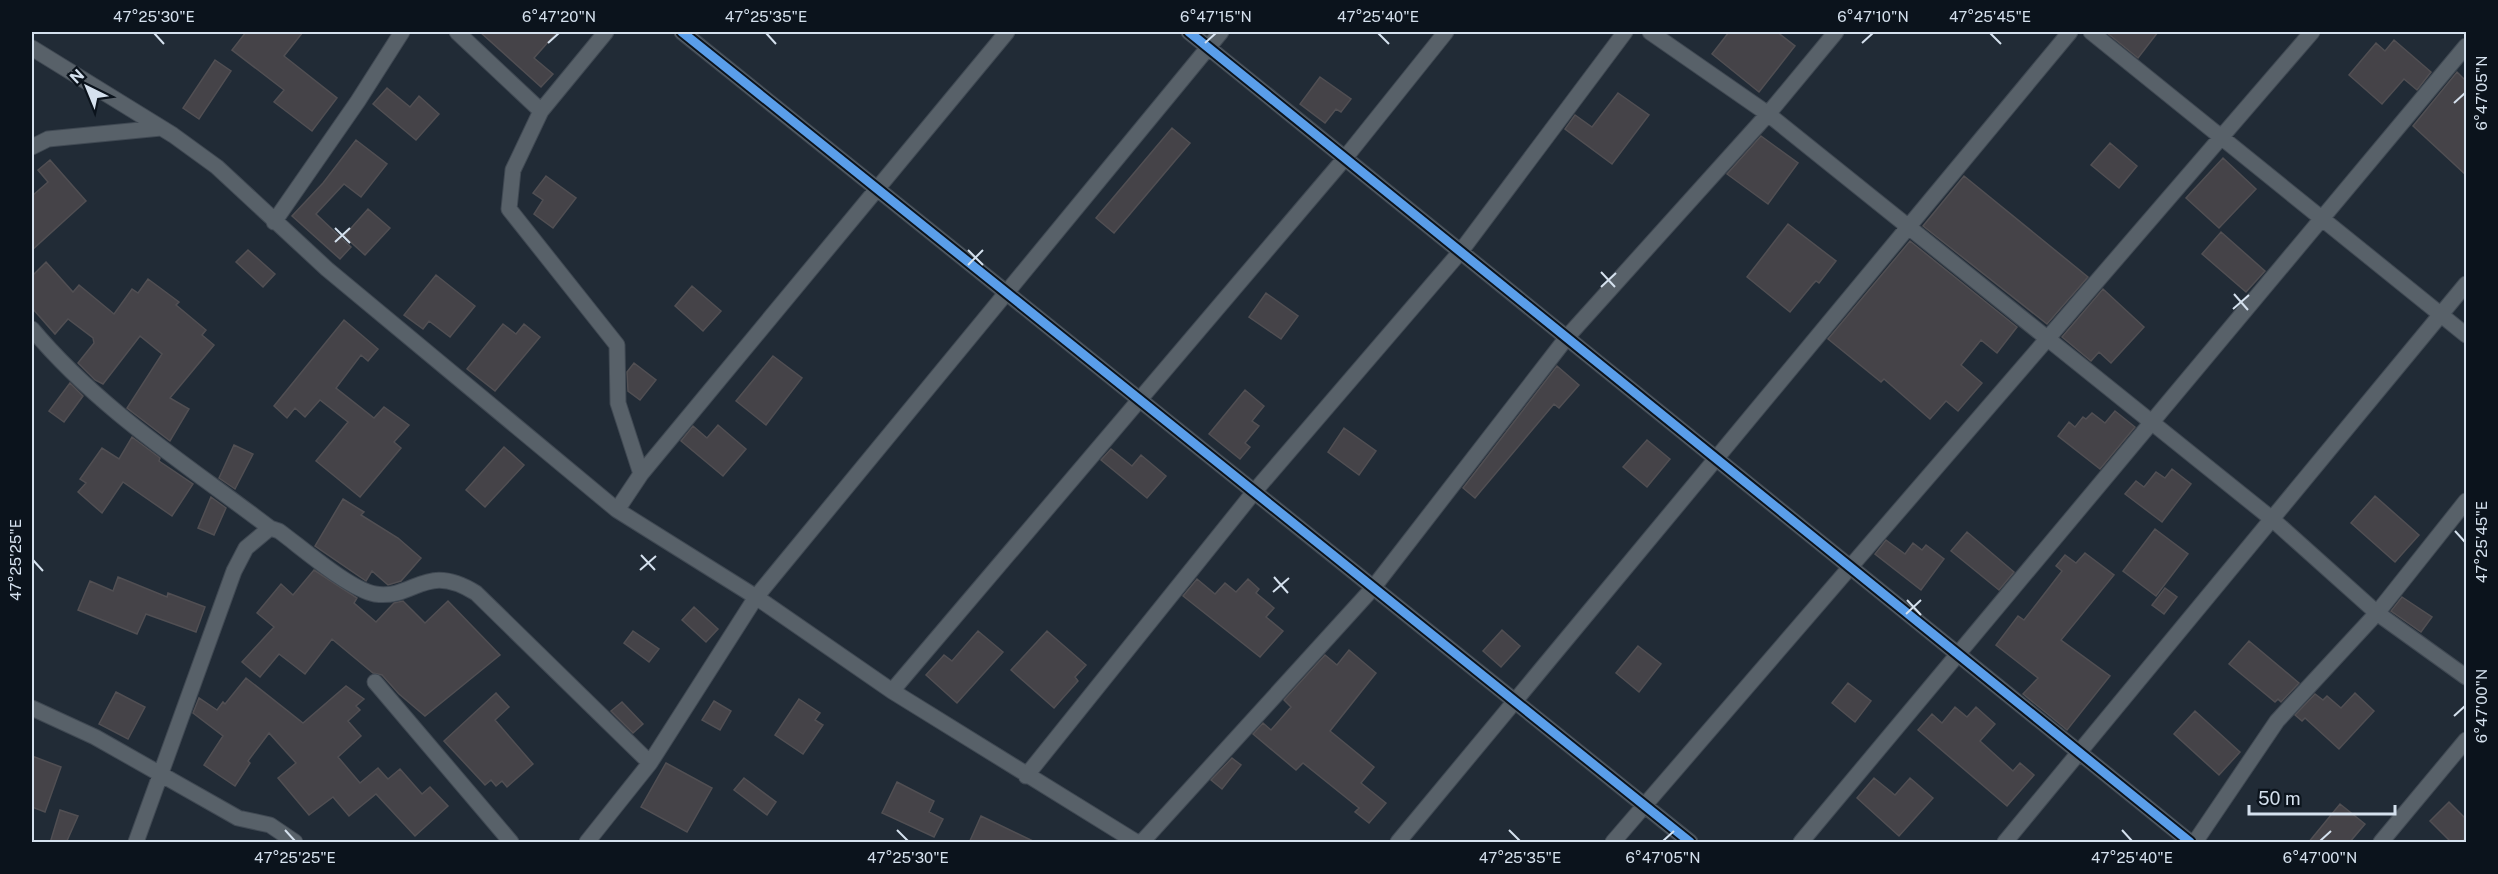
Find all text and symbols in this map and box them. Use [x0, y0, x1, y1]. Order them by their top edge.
text: 47°25'30"E [113, 8, 195, 25]
text: 6°47'20"N [522, 8, 596, 25]
text: 47°25'35"E [725, 8, 807, 25]
text: 6°47'15"N [1180, 8, 1252, 25]
text: 47°25'40"E [1337, 8, 1419, 25]
text: 6°47'10"N [1837, 8, 1909, 25]
text: 47°25'45"E [1949, 8, 2031, 25]
text: 6°47'05"N [2473, 56, 2490, 130]
north arrow [57, 57, 117, 117]
text: N [66, 65, 88, 88]
text: 47°25'45"E [2473, 501, 2490, 583]
text: 47°25'25"E [7, 519, 24, 601]
text: 6°47'00"N [2473, 669, 2490, 743]
scale bar [2249, 778, 2394, 816]
text: 50 m [2258, 788, 2301, 809]
text: 47°25'25"E [254, 849, 336, 866]
text: 47°25'30"E [867, 849, 949, 866]
text: 47°25'35"E [1479, 849, 1561, 866]
text: 6°47'05"N [1626, 849, 1700, 866]
text: 47°25'40"E [2091, 849, 2173, 866]
text: 6°47'00"N [2283, 849, 2357, 866]

